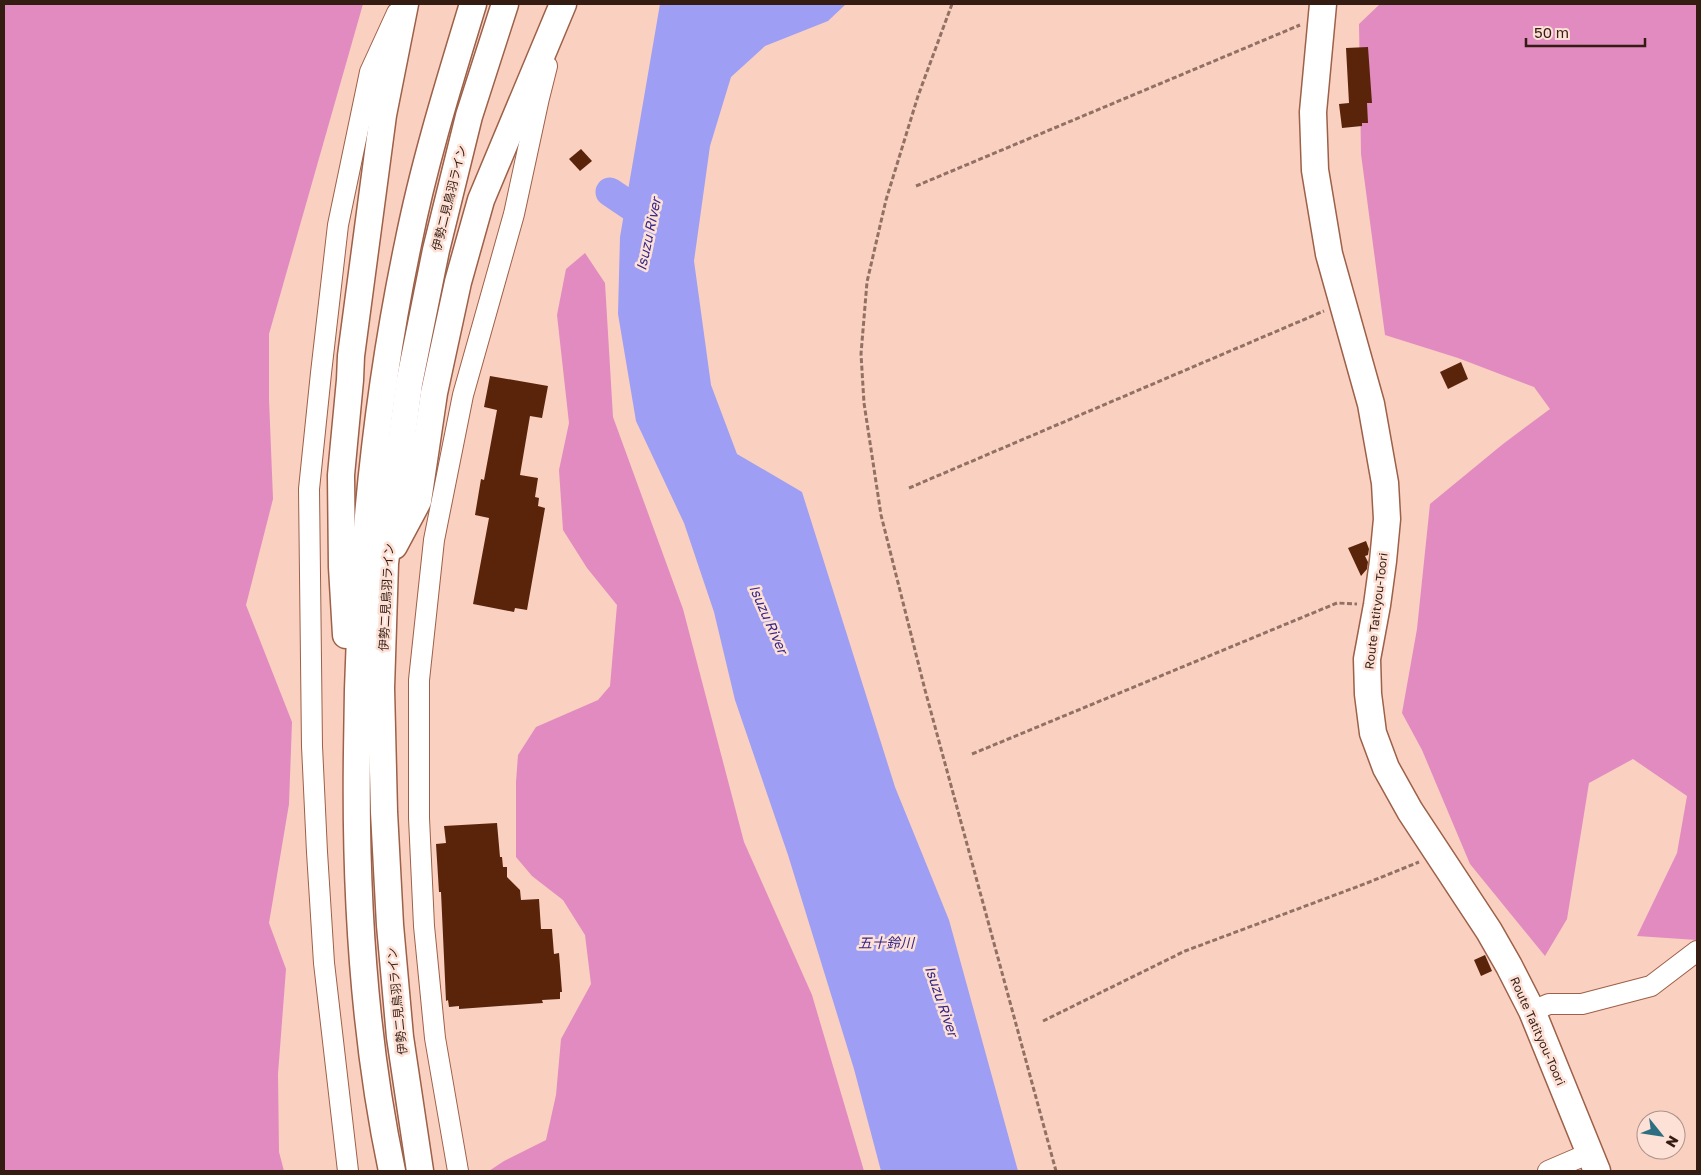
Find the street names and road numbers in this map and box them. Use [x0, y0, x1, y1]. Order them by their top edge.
street label: 伊勢二見鳥羽ライン [429, 144, 469, 252]
street label: 伊勢二見鳥羽ライン [376, 543, 396, 651]
street label: Route Tatityou-Toori [1361, 552, 1391, 670]
street label: 伊勢二見鳥羽ライン [384, 947, 410, 1055]
street label: Route Tatityou-Toori [1507, 974, 1569, 1088]

